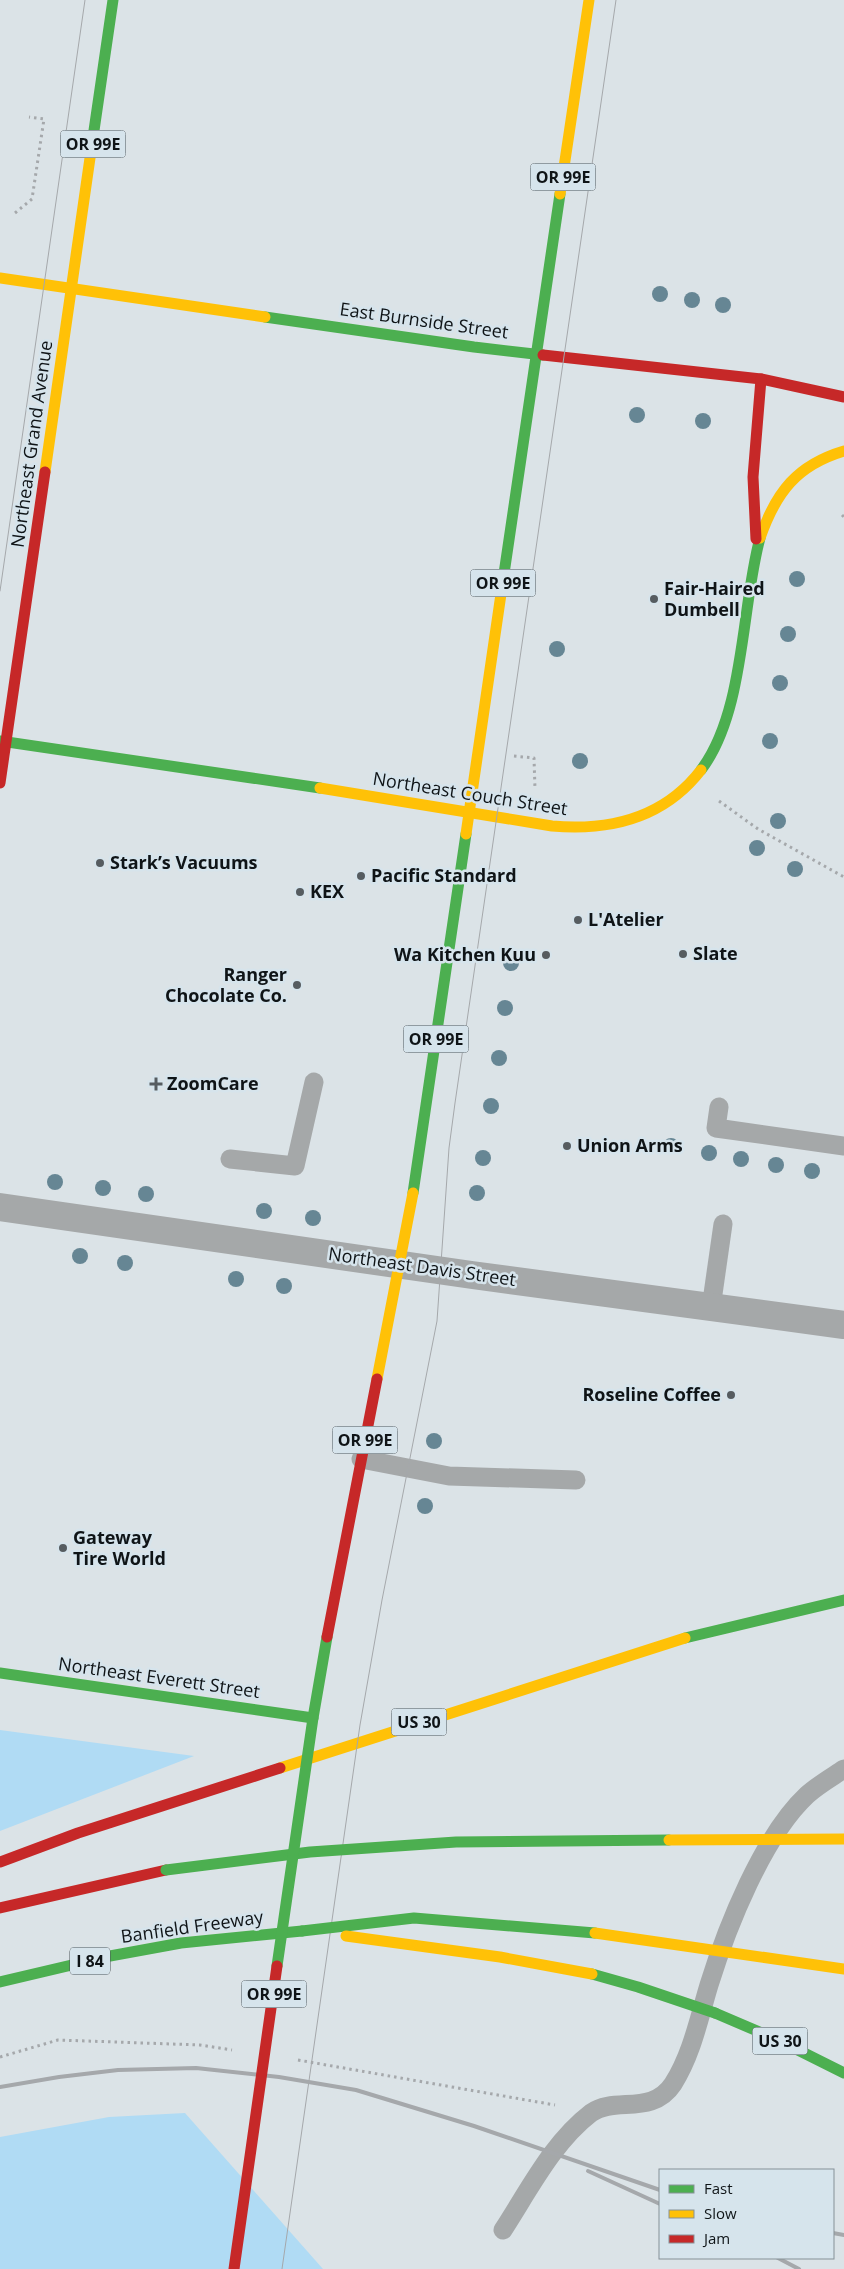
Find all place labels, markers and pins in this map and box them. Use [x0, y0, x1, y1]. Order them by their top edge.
place label: Fair-Haired Dumbell [664, 576, 765, 621]
marker: Fair-Haired Dumbell [648, 593, 660, 605]
place label: Stark’s Vacuums [110, 850, 258, 874]
marker: Stark’s Vacuums [94, 857, 106, 869]
place label: Pacific Standard [371, 863, 517, 887]
marker: Pacific Standard [355, 870, 367, 882]
place label: KEX [310, 879, 344, 903]
marker: KEX [294, 886, 306, 898]
place label: L'Atelier [588, 907, 664, 931]
marker: L'Atelier [572, 914, 584, 926]
place label: Slate [693, 941, 738, 965]
place label: Wa Kitchen Kuu [394, 942, 536, 966]
marker: Slate [677, 948, 689, 960]
marker: Wa Kitchen Kuu [540, 949, 552, 961]
place label: Ranger Chocolate Co. [165, 962, 287, 1007]
marker: Ranger Chocolate Co. [291, 979, 303, 991]
place label: ZoomCare [167, 1071, 259, 1095]
marker: ZoomCare [149, 1077, 163, 1091]
place label: Union Arms [577, 1133, 683, 1157]
marker: Union Arms [561, 1140, 573, 1152]
place label: Roseline Coffee [582, 1382, 721, 1406]
marker: Roseline Coffee [725, 1389, 737, 1401]
place label: Gateway Tire World [73, 1525, 166, 1570]
marker: Gateway Tire World [57, 1542, 69, 1554]

